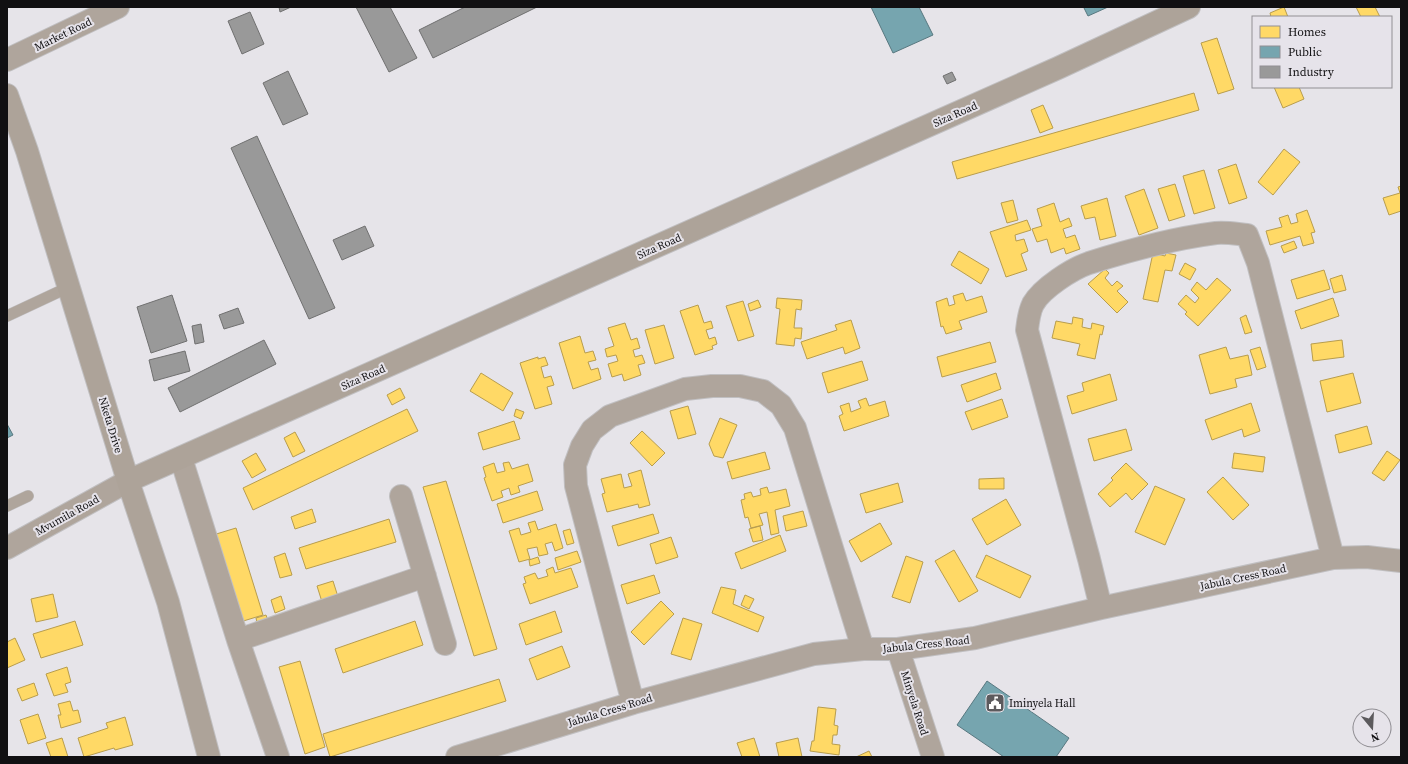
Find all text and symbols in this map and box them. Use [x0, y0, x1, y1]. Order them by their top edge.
street label: Market Road [32, 14, 95, 55]
legend [1252, 16, 1392, 88]
text: Homes [1288, 24, 1326, 40]
text: Public [1288, 44, 1322, 60]
text: Industry [1288, 64, 1335, 80]
street label: Siza Road [931, 98, 980, 131]
street label: Siza Road [635, 230, 684, 263]
street label: Siza Road [339, 361, 388, 394]
street label: Nketa Drive [95, 395, 126, 455]
street label: Mvumila Road [33, 491, 103, 539]
street label: Jabula Cress Road [1198, 561, 1288, 594]
street label: Jabula Cress Road [881, 632, 971, 657]
street label: Minyela Road [897, 669, 932, 738]
street label: Jabula Cress Road [565, 690, 655, 731]
public building icon: Iminyela Hall [984, 692, 1006, 714]
place label: Iminyela Hall [1009, 696, 1075, 711]
north arrow [1352, 708, 1392, 748]
text: N [1369, 729, 1381, 745]

